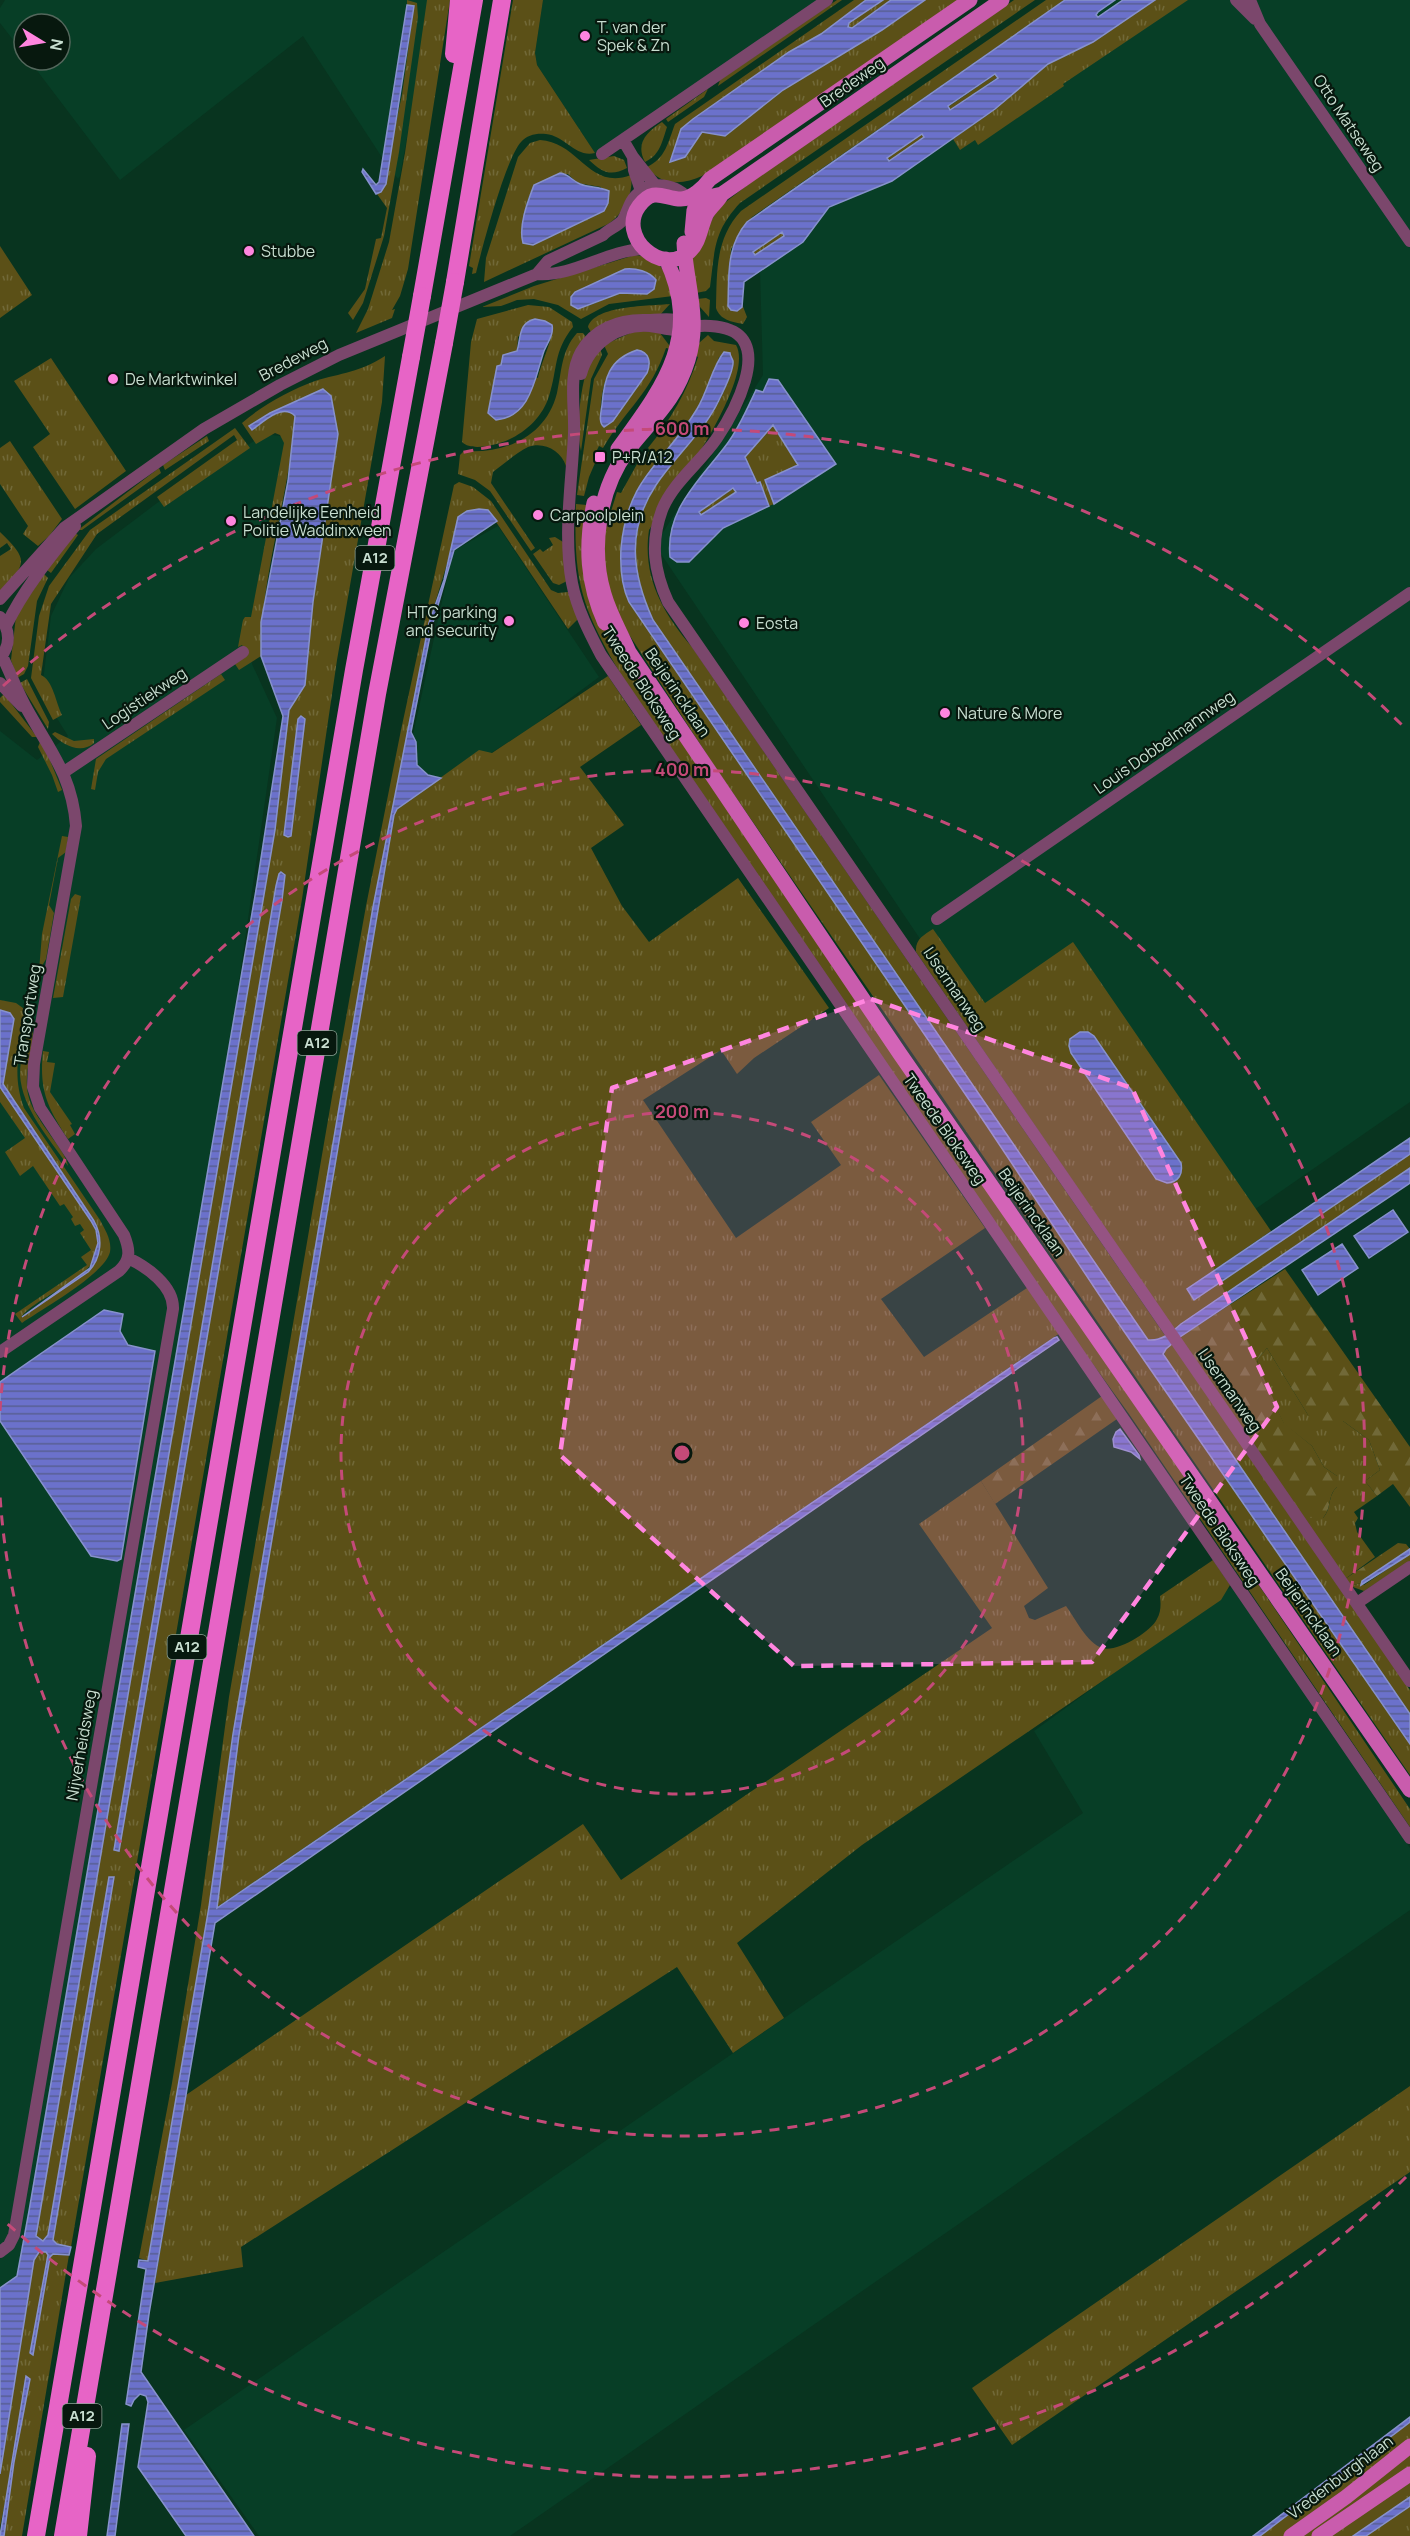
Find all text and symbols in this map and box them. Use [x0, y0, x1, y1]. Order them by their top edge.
north arrow [12, 12, 72, 72]
place label: T. van der Spek & Zn [597, 16, 670, 56]
marker: T. van der Spek & Zn [578, 29, 592, 43]
text: N [45, 37, 69, 53]
street label: Bredeweg [815, 52, 889, 112]
street label: Otto Matseweg [1308, 70, 1390, 176]
place label: Stubbe [261, 240, 315, 262]
marker: Stubbe [242, 244, 256, 258]
street label: Bredeweg [255, 332, 331, 386]
place label: De Marktwinkel [125, 368, 237, 390]
marker: De Marktwinkel [106, 372, 120, 386]
text: 600 m [655, 416, 709, 440]
place label: P+R/A12 [612, 446, 673, 468]
marker: P+R/A12 [593, 450, 607, 464]
place label: Landelijke Eenheid Politie Waddinxveen [243, 501, 392, 541]
place label: Carpoolplein [550, 504, 644, 526]
marker: Carpoolplein [531, 508, 545, 522]
marker: Landelijke Eenheid Politie Waddinxveen [224, 514, 238, 528]
road number: A12 [356, 546, 394, 570]
place label: HTC parking and security [406, 601, 498, 641]
place label: Eosta [756, 612, 798, 634]
marker: HTC parking and security [502, 614, 516, 628]
marker: Eosta [737, 616, 751, 630]
street label: Tweede Bloksweg [597, 622, 687, 744]
street label: Beijerincklaan [640, 643, 716, 741]
street label: Logistiekweg [97, 662, 191, 734]
street label: Louis Dobbelmannweg [1089, 685, 1239, 799]
place label: Nature & More [957, 702, 1062, 724]
marker: Nature & More [938, 706, 952, 720]
text: 400 m [655, 757, 709, 781]
street label: IJsermanweg [919, 942, 991, 1036]
street label: Transportweg [8, 962, 46, 1068]
road number: A12 [298, 1031, 336, 1055]
street label: Tweede Bloksweg [898, 1069, 992, 1189]
text: 200 m [655, 1099, 709, 1123]
street label: Beijerincklaan [993, 1163, 1071, 1261]
street label: IJsermanweg [1193, 1344, 1267, 1436]
centre of rings [672, 1443, 692, 1463]
street label: Tweede Bloksweg [1174, 1470, 1266, 1590]
street label: Beijerincklaan [1270, 1563, 1348, 1661]
road number: A12 [168, 1635, 207, 1659]
street label: Nijverheidsweg [60, 1688, 102, 1802]
road number: A12 [62, 2404, 101, 2428]
street label: Vredenburghlaan [1283, 2430, 1397, 2524]

